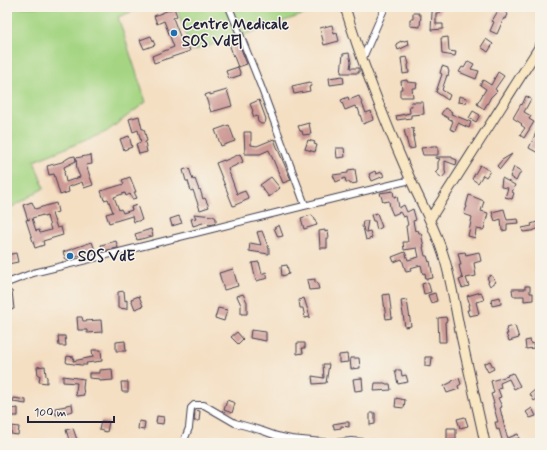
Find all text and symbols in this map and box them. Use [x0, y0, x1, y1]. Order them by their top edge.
place label: Centre Medicale SOS VdE| [182, 15, 289, 52]
marker: Centre Medicale SOS VdE| [169, 28, 179, 38]
place label: SOS VdE [78, 247, 135, 267]
marker: SOS VdE [65, 251, 75, 261]
scale bar [28, 398, 114, 424]
text: 100 m [34, 405, 66, 421]

